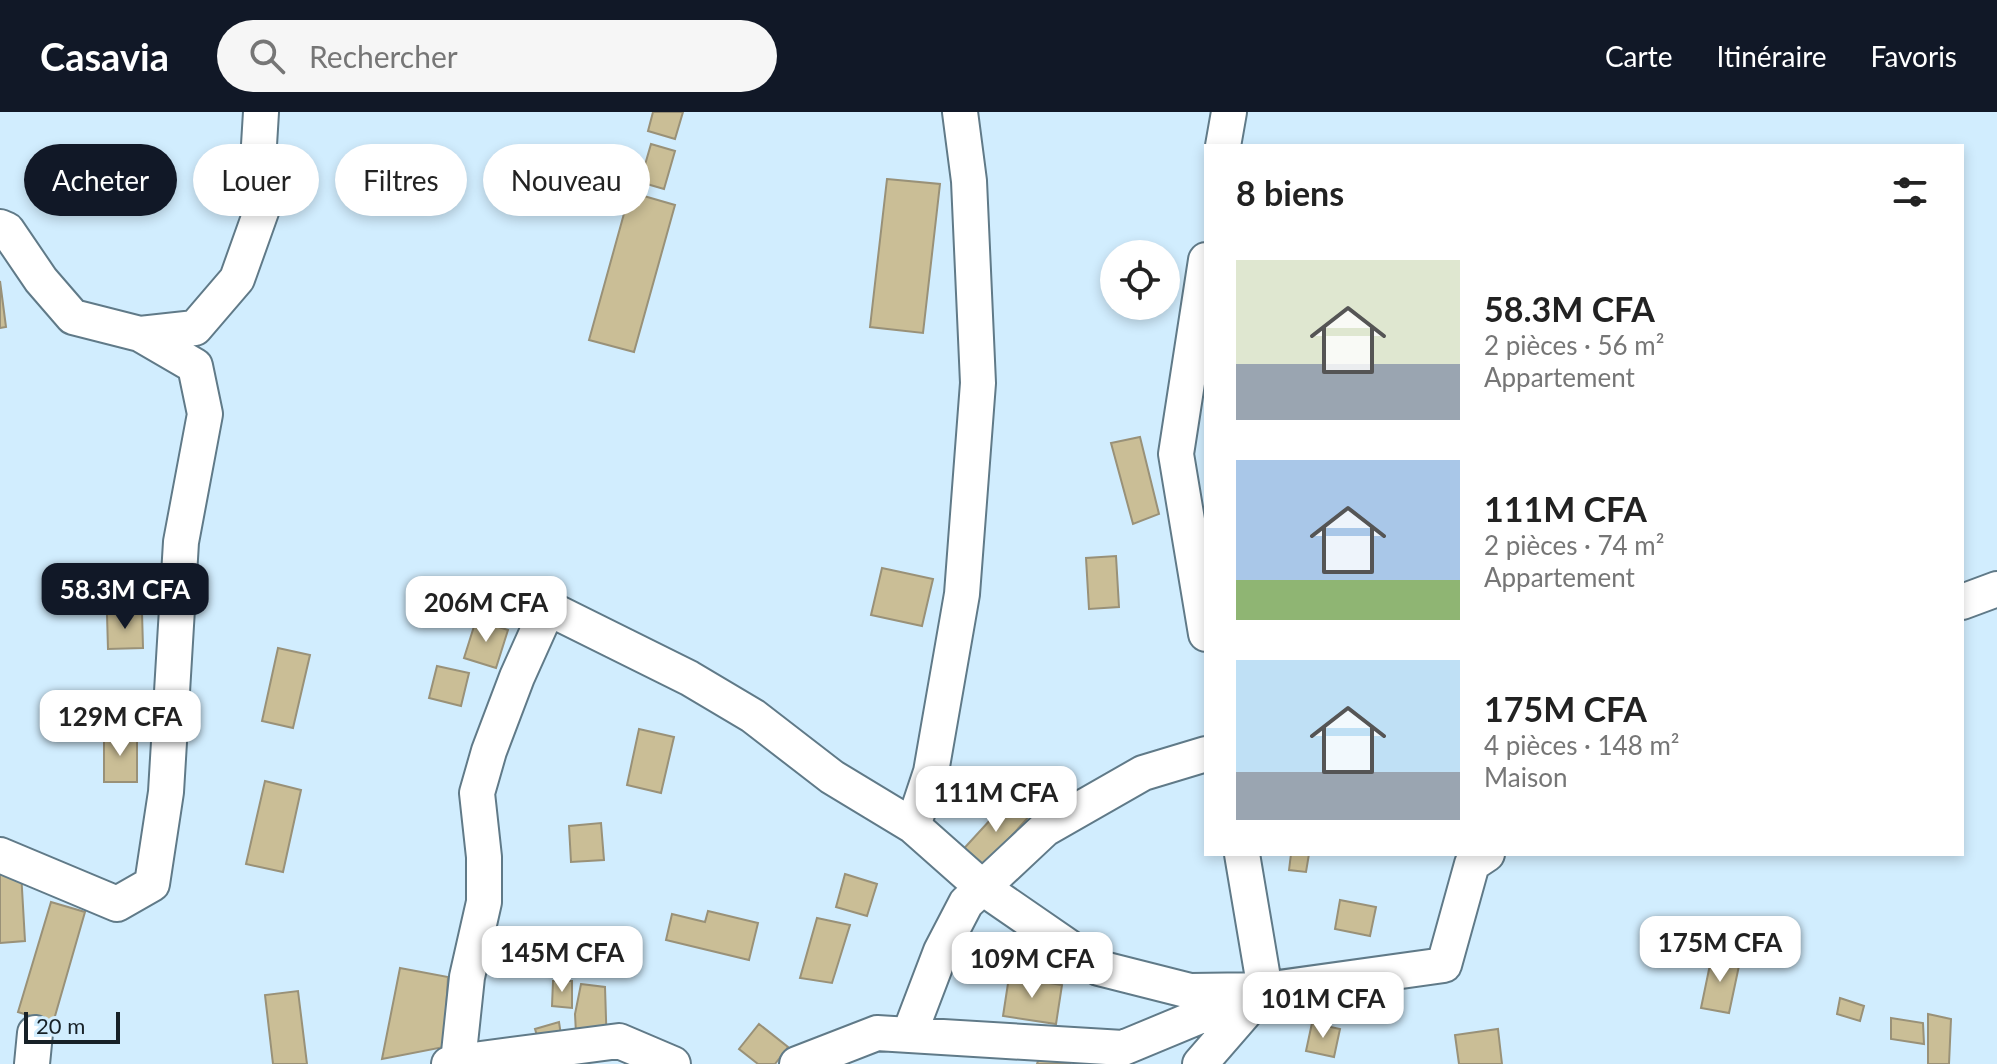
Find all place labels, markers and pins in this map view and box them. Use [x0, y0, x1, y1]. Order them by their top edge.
pin: 58.3M CFA [33, 563, 217, 631]
pin: 206M CFA [403, 576, 569, 644]
pin: 129M CFA [37, 690, 203, 758]
pin: 111M CFA [913, 766, 1079, 834]
pin: 175M CFA [1637, 916, 1803, 984]
pin: 145M CFA [479, 926, 645, 994]
pin: 109M CFA [949, 932, 1115, 1000]
pin: 101M CFA [1240, 972, 1406, 1040]

